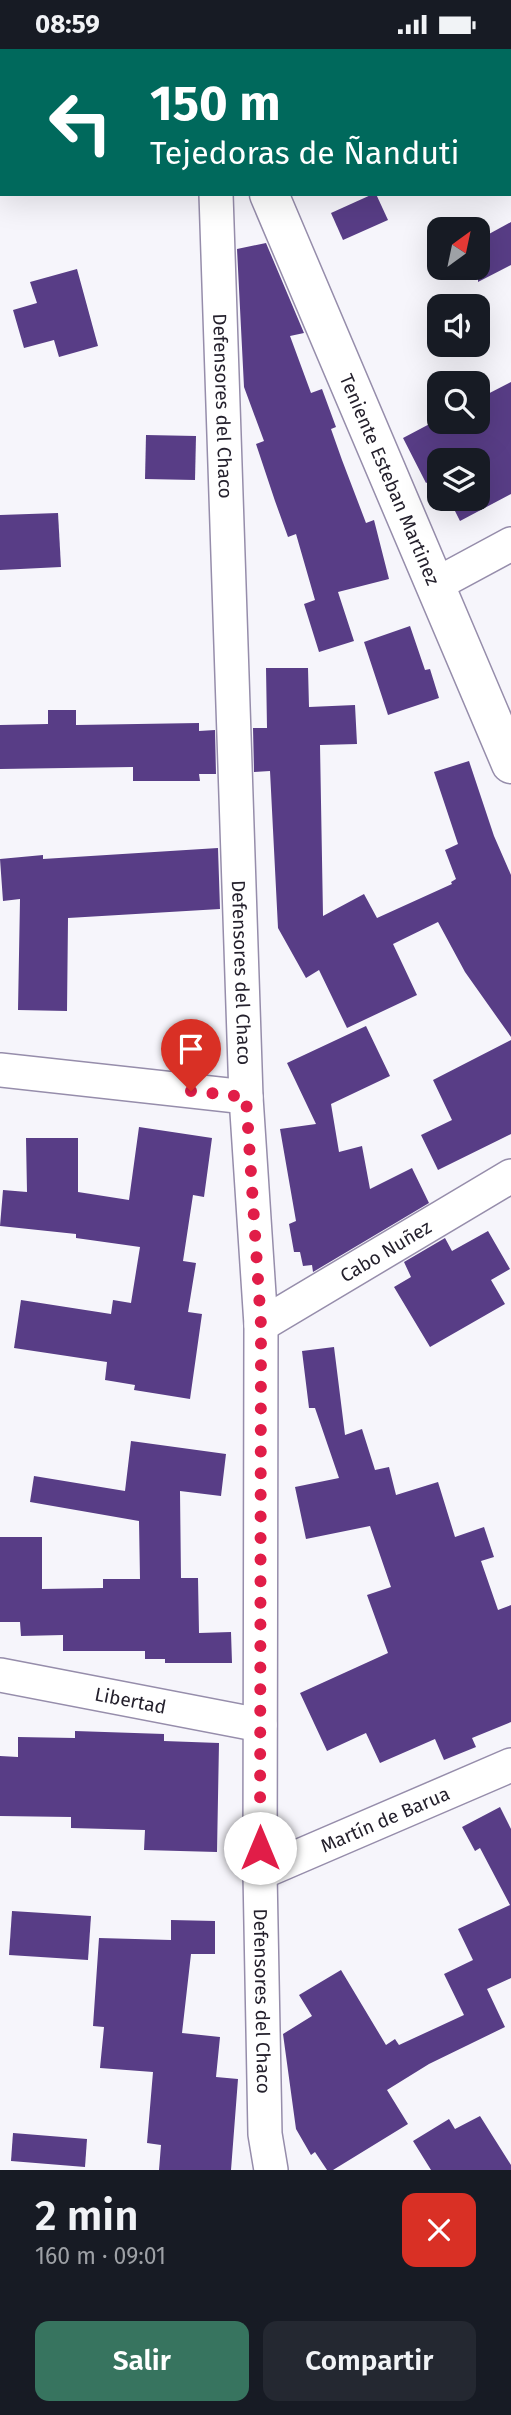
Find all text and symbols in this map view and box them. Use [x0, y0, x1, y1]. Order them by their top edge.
text: 08:59 [35, 9, 100, 40]
text: 150 m [150, 74, 281, 133]
icon: left [35, 77, 126, 168]
text: Tejedoras de Ñanduti [150, 134, 460, 172]
north arrow [427, 217, 490, 280]
map controls [427, 217, 490, 511]
button: sound [427, 294, 490, 357]
street label: Defensores del Chaco [208, 313, 238, 499]
street label: Teniente Esteban Martinez [335, 370, 445, 588]
button: search [427, 371, 490, 434]
button: layers [427, 448, 490, 511]
street label: Defensores del Chaco [227, 880, 256, 1066]
pin [161, 1019, 221, 1091]
icon: arrive [172, 1030, 210, 1068]
street label: Cabo Nuñez [336, 1215, 435, 1287]
street label: Libertad [93, 1682, 168, 1718]
street label: Martín de Barua [317, 1781, 453, 1857]
position arrow [223, 1811, 297, 1885]
street label: Defensores del Chaco [249, 1908, 276, 2094]
text: 2 min [35, 2191, 139, 2241]
button: close [402, 2193, 476, 2267]
text: 160 m · 09:01 [35, 2242, 166, 2270]
button: Salir [35, 2321, 249, 2401]
button: Compartir [263, 2321, 476, 2401]

